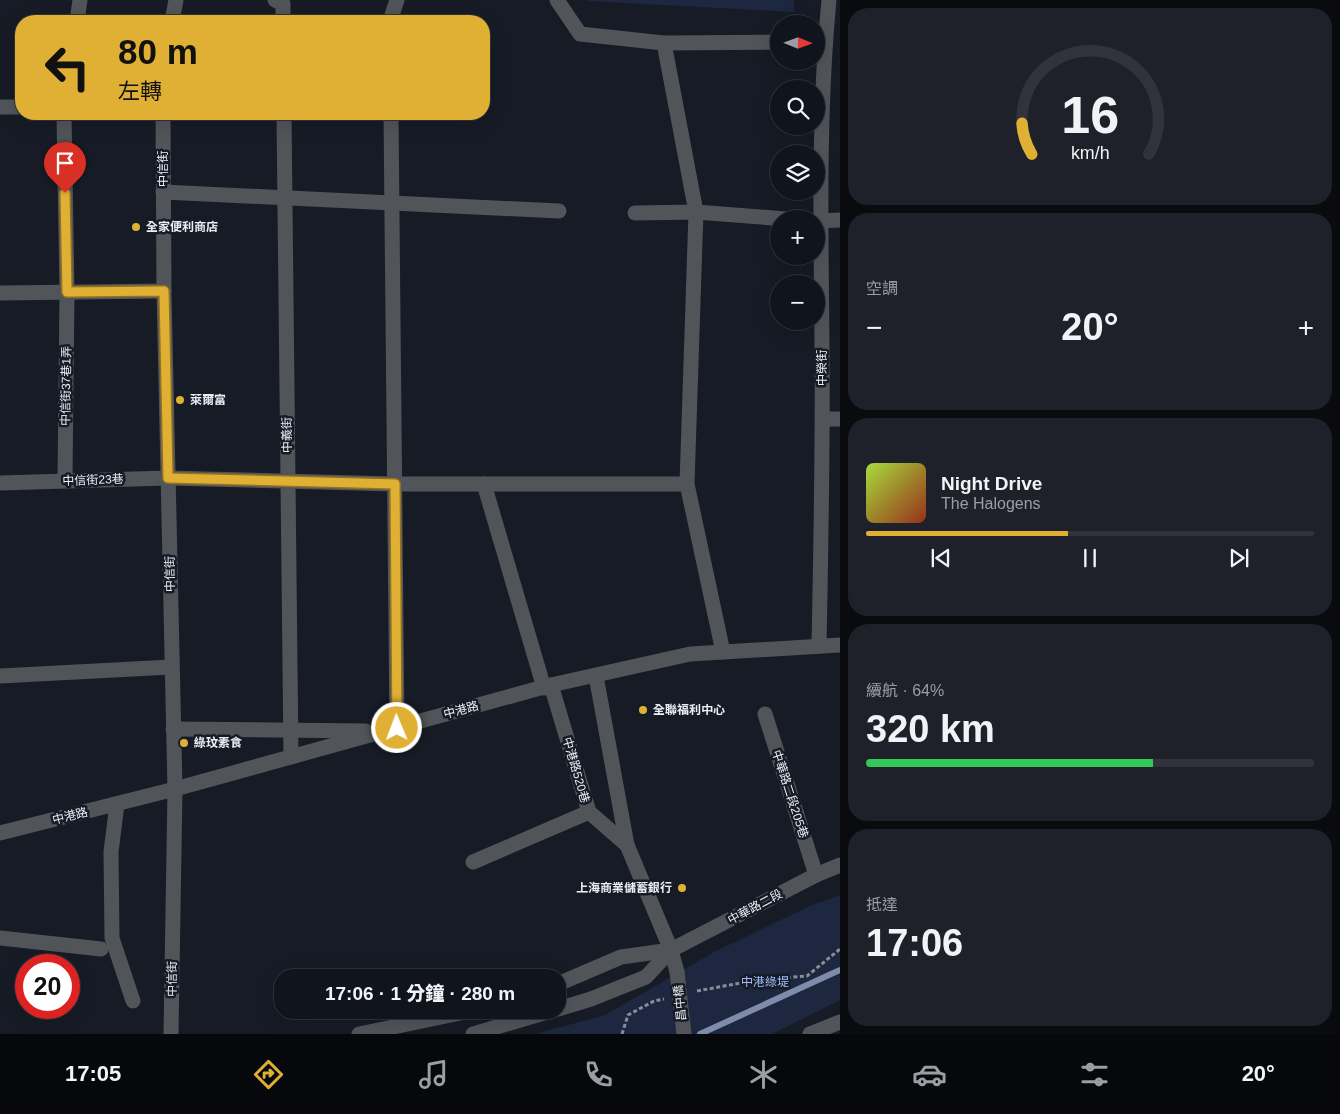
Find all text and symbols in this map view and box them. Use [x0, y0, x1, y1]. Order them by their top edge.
north arrow [770, 15, 825, 70]
map controls [770, 15, 825, 330]
text: 80 m [118, 32, 198, 71]
icon: left [35, 35, 100, 100]
text: 左轉 [118, 79, 162, 104]
button: search [770, 80, 825, 135]
text: 16 [1061, 86, 1119, 144]
pin [44, 142, 86, 193]
text: km/h [1071, 143, 1109, 163]
button: layers [770, 145, 825, 200]
icon: arrive [51, 149, 79, 177]
street label: 中信街 [156, 151, 170, 187]
button: + [770, 210, 825, 265]
place label: 全家便利商店 [146, 220, 218, 234]
marker: 全家便利商店 [130, 221, 142, 233]
button: − [770, 275, 825, 330]
text: 空調 [866, 280, 898, 297]
text: 20° [1061, 306, 1119, 348]
text: − [866, 312, 882, 343]
text: + [1298, 312, 1314, 343]
street label: 中信街37巷1弄 [58, 346, 74, 426]
street label: 中榮街 [815, 350, 829, 386]
place label: 萊爾富 [190, 393, 226, 407]
marker: 萊爾富 [174, 394, 186, 406]
street label: 中義街 [280, 417, 294, 453]
street label: 中信街23巷 [62, 472, 124, 488]
text: Night Drive [941, 473, 1042, 494]
text: The Halogens [941, 495, 1041, 512]
icon: previous [927, 544, 955, 572]
icon: pause [1076, 544, 1104, 572]
icon: next [1225, 544, 1253, 572]
street label: 中信街 [163, 556, 177, 592]
text: 續航 · 64% [866, 682, 944, 699]
street label: 中港路 [442, 699, 480, 721]
position arrow [370, 701, 422, 753]
place label: 全聯福利中心 [653, 703, 725, 717]
marker: 全聯福利中心 [637, 704, 649, 716]
text: 320 km [866, 708, 995, 750]
street label: 中港路520巷 [560, 735, 592, 805]
place label: 綠玟素食 [194, 736, 242, 750]
marker: 綠玟素食 [178, 737, 190, 749]
street label: 中華路二段205巷 [769, 748, 811, 840]
street label: 中港路 [51, 805, 89, 827]
place label: 上海商業儲蓄銀行 [576, 881, 672, 895]
marker: 上海商業儲蓄銀行 [676, 882, 688, 894]
street label: 中華路二段 [725, 887, 785, 927]
text: 抵達 [866, 896, 898, 913]
text: 17:06 [866, 922, 963, 964]
speed limit sign: 20 [15, 954, 80, 1019]
street label: 中信街 [165, 961, 179, 997]
park label: 中港綠堤 [741, 975, 789, 989]
text: 17:06 · 1 分鐘 · 280 m [325, 983, 515, 1004]
street label: 昌中橋 [671, 984, 689, 1022]
icon: directions [251, 1057, 286, 1092]
icon: music [416, 1057, 451, 1092]
icon: phone [581, 1057, 616, 1092]
icon: climate [746, 1057, 781, 1092]
icon: car [912, 1057, 947, 1092]
icon: filters [1077, 1057, 1112, 1092]
text: 17:05 [65, 1061, 121, 1086]
text: 20° [1242, 1061, 1275, 1086]

